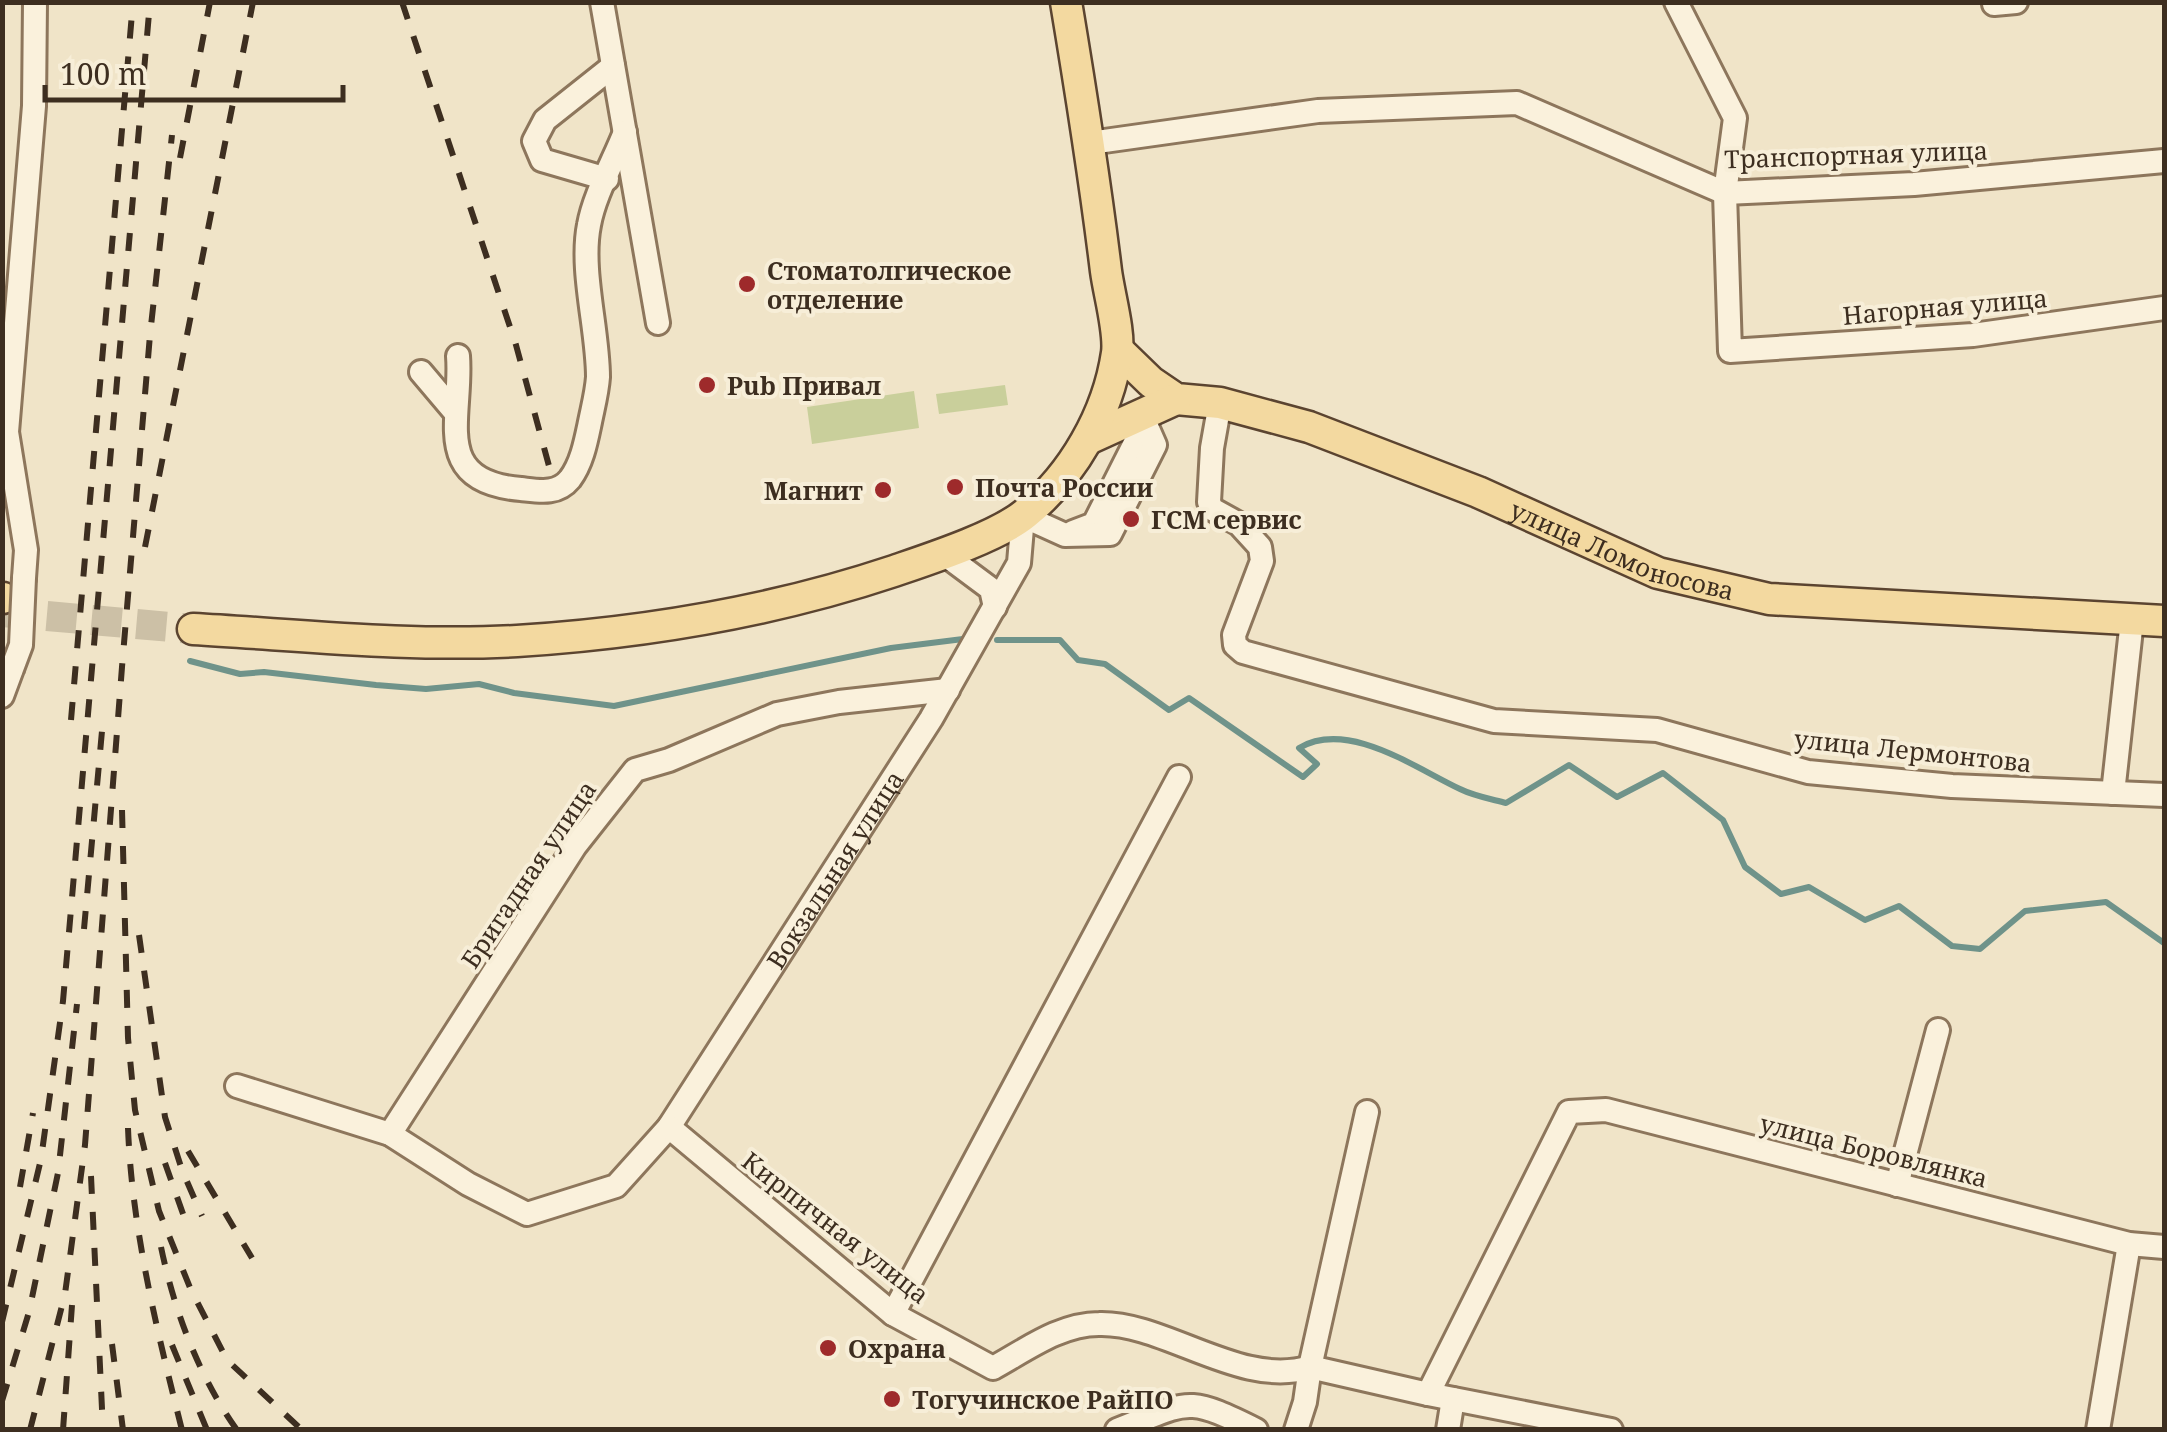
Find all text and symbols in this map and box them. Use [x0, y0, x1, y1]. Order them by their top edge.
scale bar [45, 40, 342, 102]
text: 100 m [60, 53, 146, 94]
street label: Транспортная улица [1724, 132, 1988, 176]
place label: Стоматолгическое отделение [767, 253, 1011, 316]
marker: Стоматолгическое отделение [736, 273, 758, 295]
street label: Нагорная улица [1841, 280, 2049, 332]
place label: Pub Привал [727, 368, 882, 402]
marker: Pub Привал [696, 374, 718, 396]
place label: Почта России [975, 470, 1153, 504]
place label: Магнит [764, 473, 863, 507]
marker: Почта России [944, 476, 966, 498]
marker: Магнит [872, 479, 894, 501]
street label: улица Ломоносова [1505, 492, 1738, 607]
place label: ГСМ сервис [1151, 502, 1302, 536]
marker: ГСМ сервис [1120, 508, 1142, 530]
street label: улица Лермонтова [1792, 721, 2034, 779]
street label: Вокзальная улица [758, 764, 911, 975]
street label: Бригадная улица [453, 774, 603, 974]
street label: улица Боровлянка [1757, 1105, 1991, 1195]
street label: Кирпичная улица [735, 1143, 937, 1311]
place label: Охрана [848, 1331, 946, 1365]
marker: Охрана [817, 1337, 839, 1359]
place label: Тогучинское РайПО [912, 1382, 1173, 1416]
marker: Тогучинское РайПО [881, 1388, 903, 1410]

